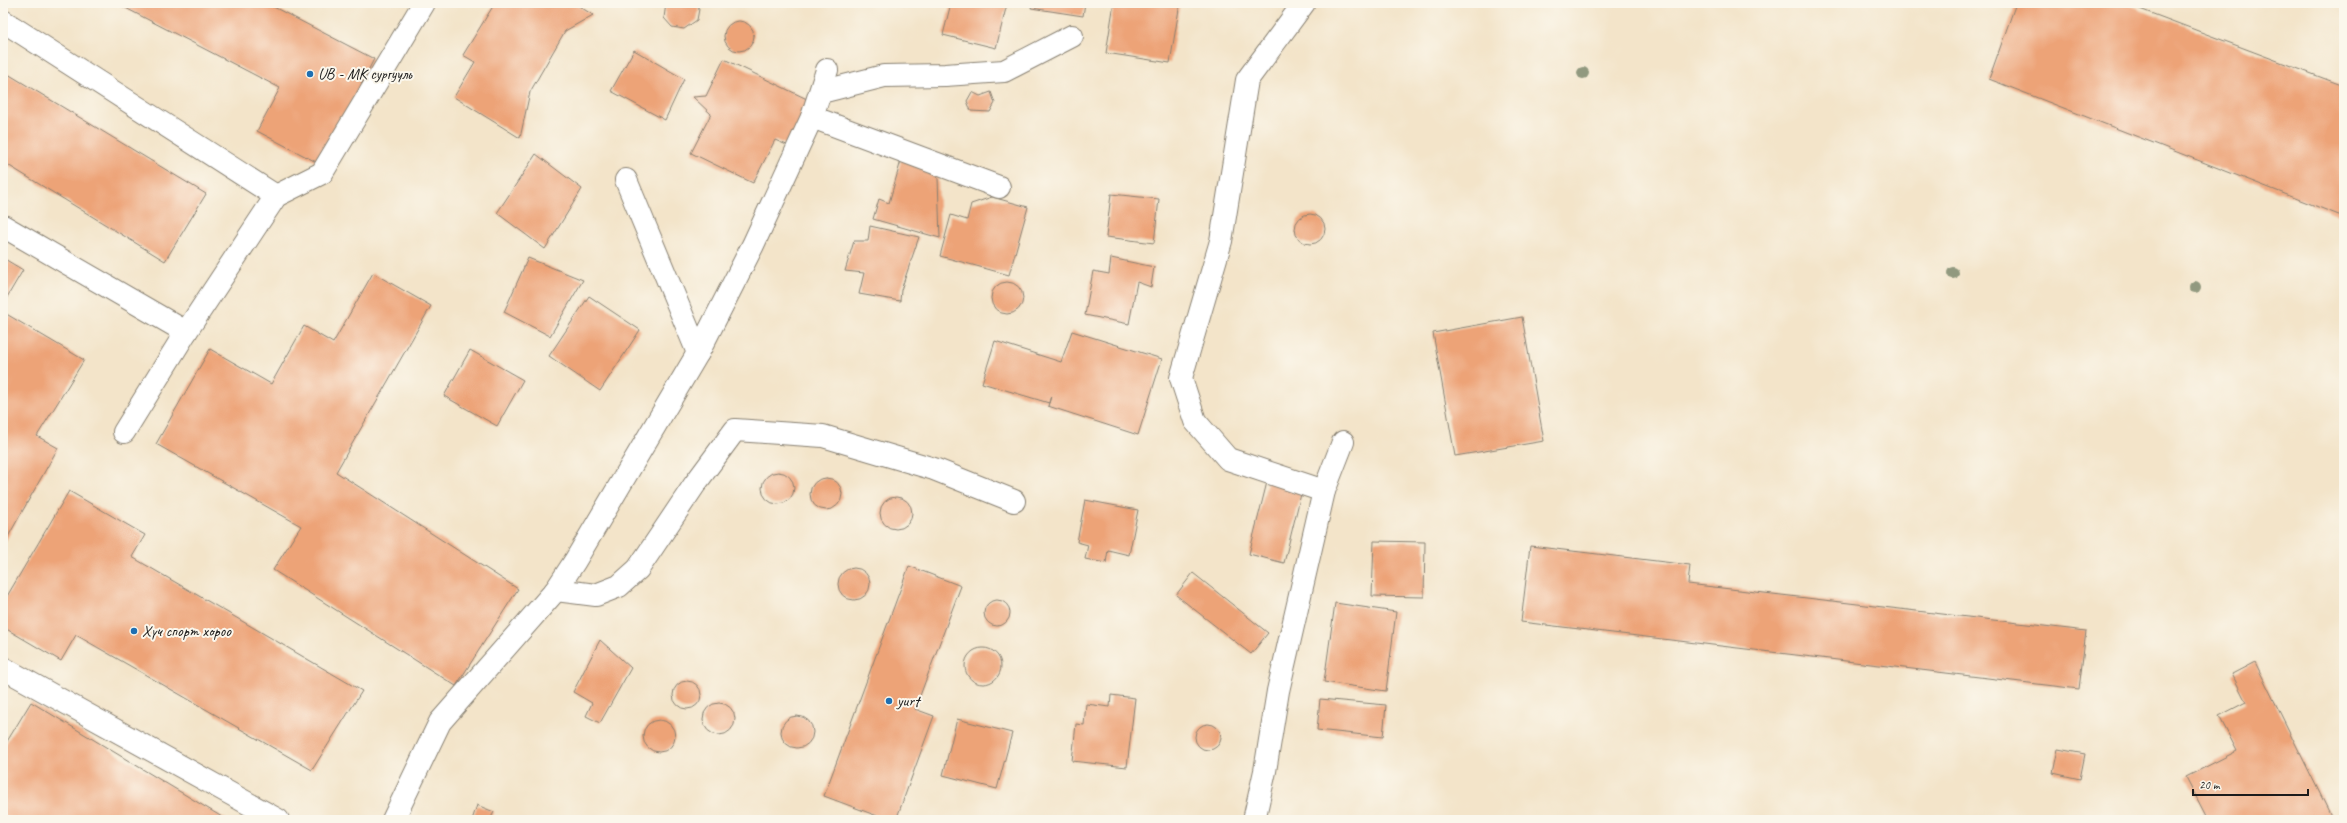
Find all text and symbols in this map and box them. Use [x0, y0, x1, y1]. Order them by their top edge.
place label: UB - MK сургууль [318, 64, 413, 84]
marker: UB - MK сургууль [305, 69, 315, 79]
place label: Хүч спорт хороо [142, 621, 232, 641]
marker: Хүч спорт хороо [129, 626, 139, 636]
place label: yurt [896, 691, 922, 711]
marker: yurt [884, 696, 894, 706]
scale bar [2193, 771, 2308, 797]
text: 20 m [2199, 777, 2221, 793]

